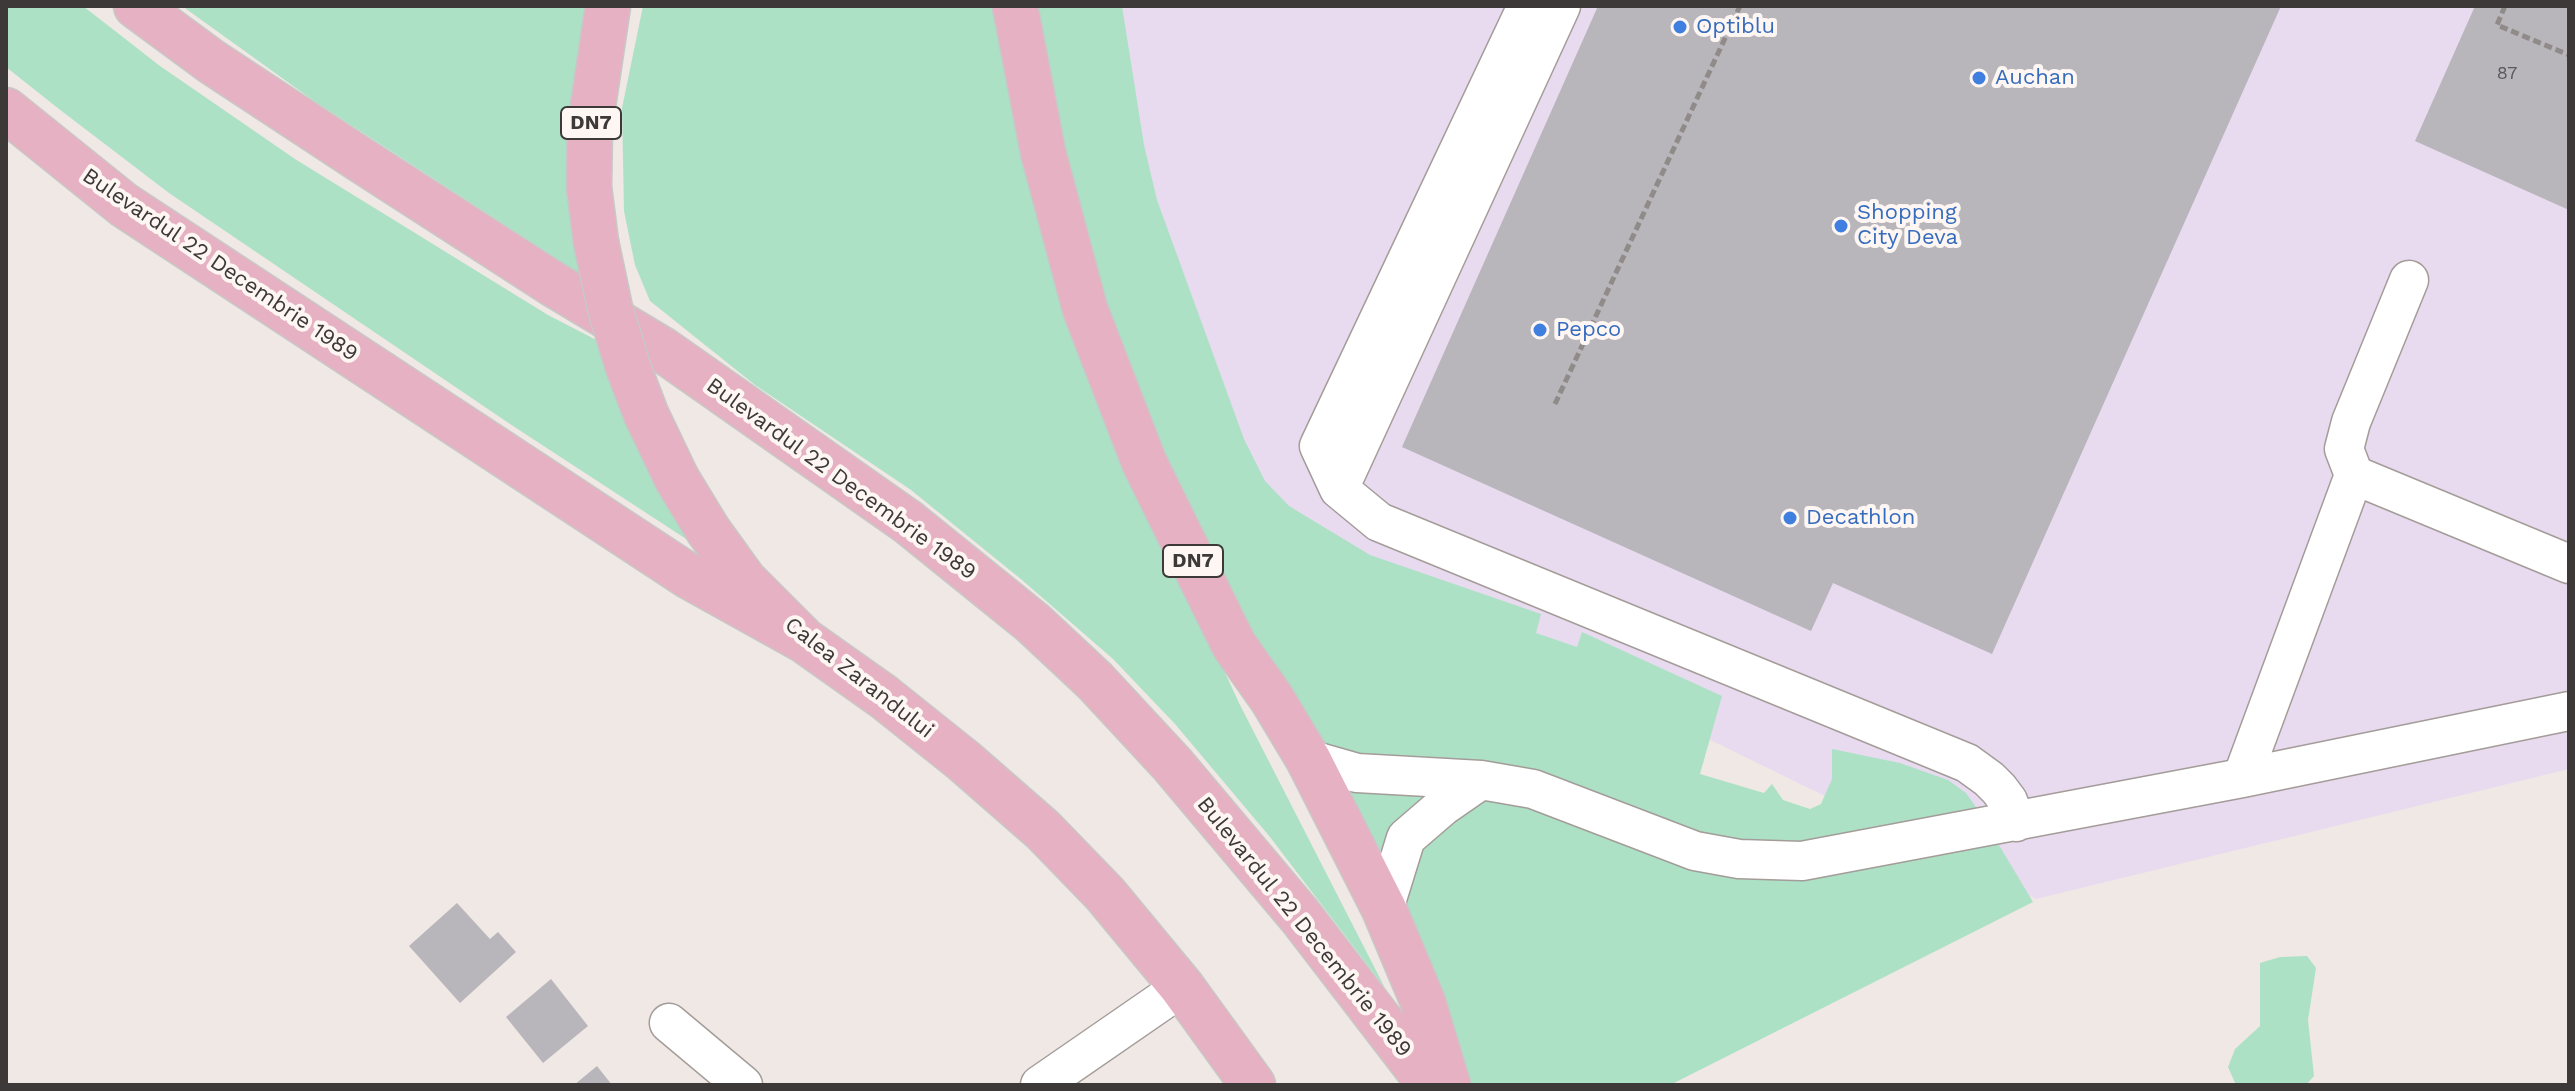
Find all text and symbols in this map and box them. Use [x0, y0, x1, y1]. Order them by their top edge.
place label: Optiblu [1696, 14, 1775, 40]
marker: Optiblu [1671, 18, 1689, 36]
house number: 87 [2497, 63, 2517, 85]
place label: Auchan [1995, 65, 2075, 91]
marker: Auchan [1970, 69, 1988, 87]
road number: DN7 [561, 107, 621, 139]
street label: Bulevardul 22 Decembrie 1989 [77, 163, 363, 367]
place label: Shopping City Deva [1857, 200, 1958, 252]
marker: Shopping City Deva [1832, 217, 1850, 235]
place label: Pepco [1556, 317, 1621, 343]
marker: Pepco [1531, 321, 1549, 339]
street label: Bulevardul 22 Decembrie 1989 [701, 372, 981, 586]
place label: Decathlon [1806, 505, 1915, 531]
marker: Decathlon [1781, 509, 1799, 527]
road number: DN7 [1163, 545, 1223, 577]
street label: Calea Zarandului [779, 612, 939, 744]
street label: Bulevardul 22 Decembrie 1989 [1191, 792, 1417, 1062]

